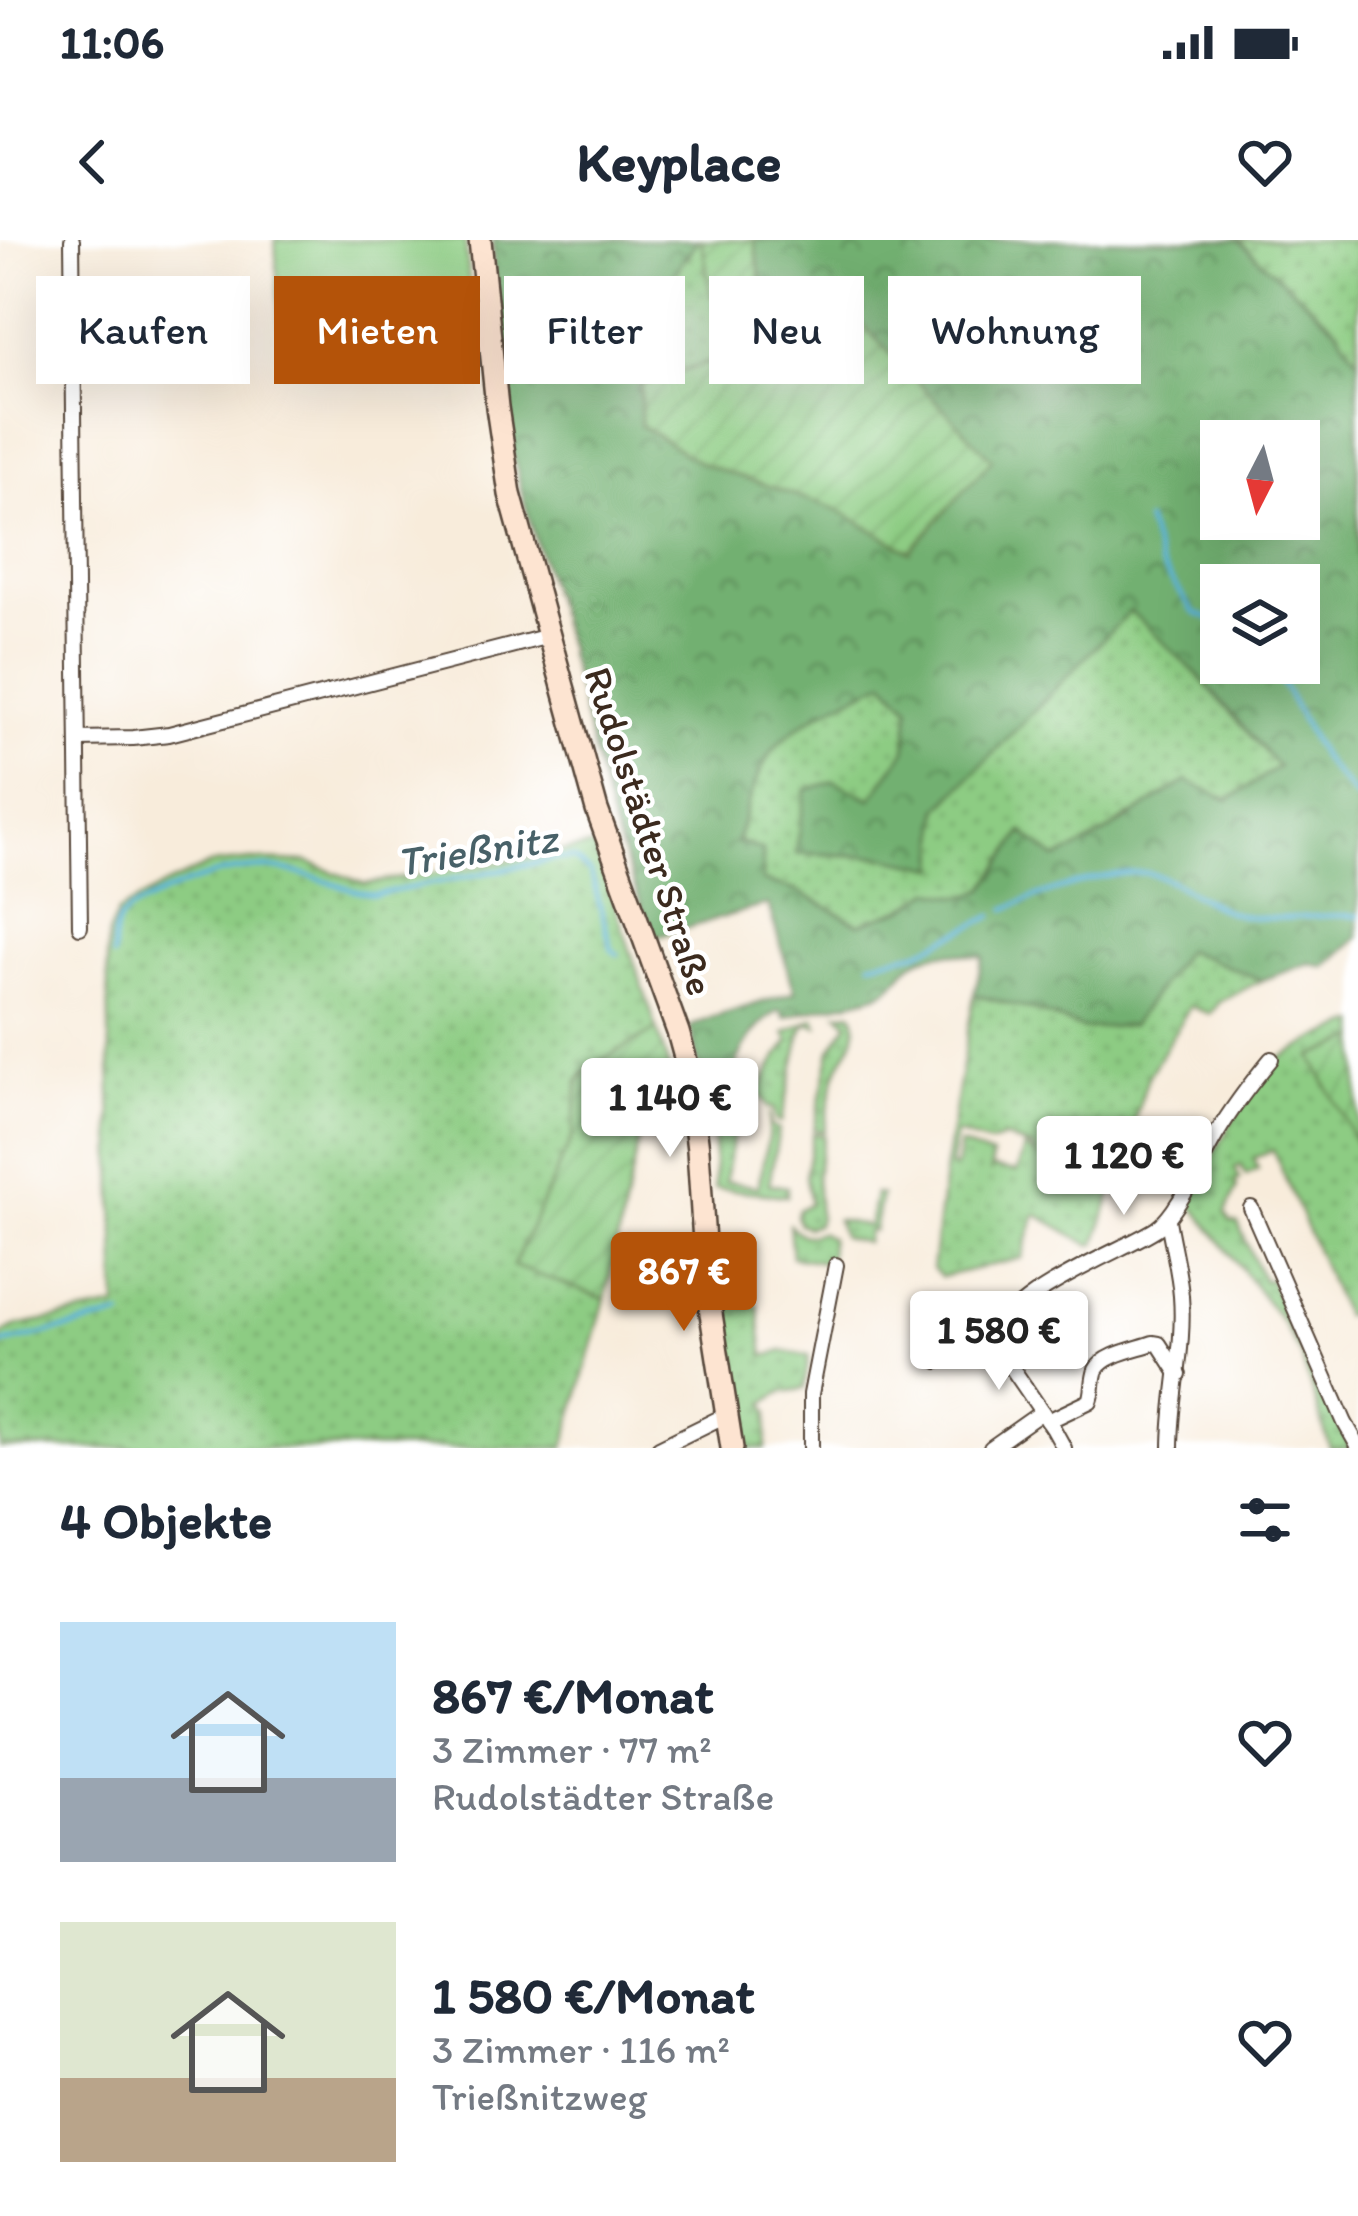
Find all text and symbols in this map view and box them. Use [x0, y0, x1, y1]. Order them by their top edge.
text: 11:06 [60, 15, 164, 69]
icon: back [60, 129, 126, 195]
icon: heart [1232, 129, 1298, 195]
text: Keyplace [576, 130, 782, 195]
chip: Kaufen [36, 276, 250, 384]
chip: Mieten [274, 276, 480, 384]
chip: Filter [504, 276, 685, 384]
chip: Neu [709, 276, 864, 384]
chip: Wohnung [888, 276, 1141, 384]
north arrow [1200, 420, 1320, 540]
map controls [1200, 420, 1320, 684]
button: layers [1200, 564, 1320, 684]
street label: Rudolstädter Straße [574, 661, 725, 1001]
water label: Trießnitz [393, 811, 564, 887]
pin: 1 140 € [559, 1058, 781, 1160]
text: 1 140 € [608, 1073, 732, 1120]
pin: 1 120 € [1013, 1116, 1235, 1218]
text: 1 120 € [1064, 1131, 1184, 1178]
pin: 867 € [600, 1232, 768, 1334]
text: 867 € [638, 1247, 730, 1294]
pin: 1 580 € [888, 1291, 1110, 1393]
text: 1 580 € [937, 1306, 1061, 1353]
icon: filters [1232, 1487, 1298, 1553]
text: 4 Objekte [60, 1490, 272, 1551]
text: 867 €/Monat [432, 1665, 713, 1726]
icon: home [156, 1670, 300, 1814]
icon: heart [1232, 1709, 1298, 1775]
text: 3 Zimmer · 77 m² [432, 1726, 712, 1773]
text: Rudolstädter Straße [432, 1773, 774, 1820]
text: 1 580 €/Monat [432, 1965, 755, 2026]
icon: home [156, 1970, 300, 2114]
icon: heart [1232, 2009, 1298, 2075]
text: 3 Zimmer · 116 m² [432, 2026, 730, 2073]
text: Trießnitzweg [432, 2073, 648, 2120]

